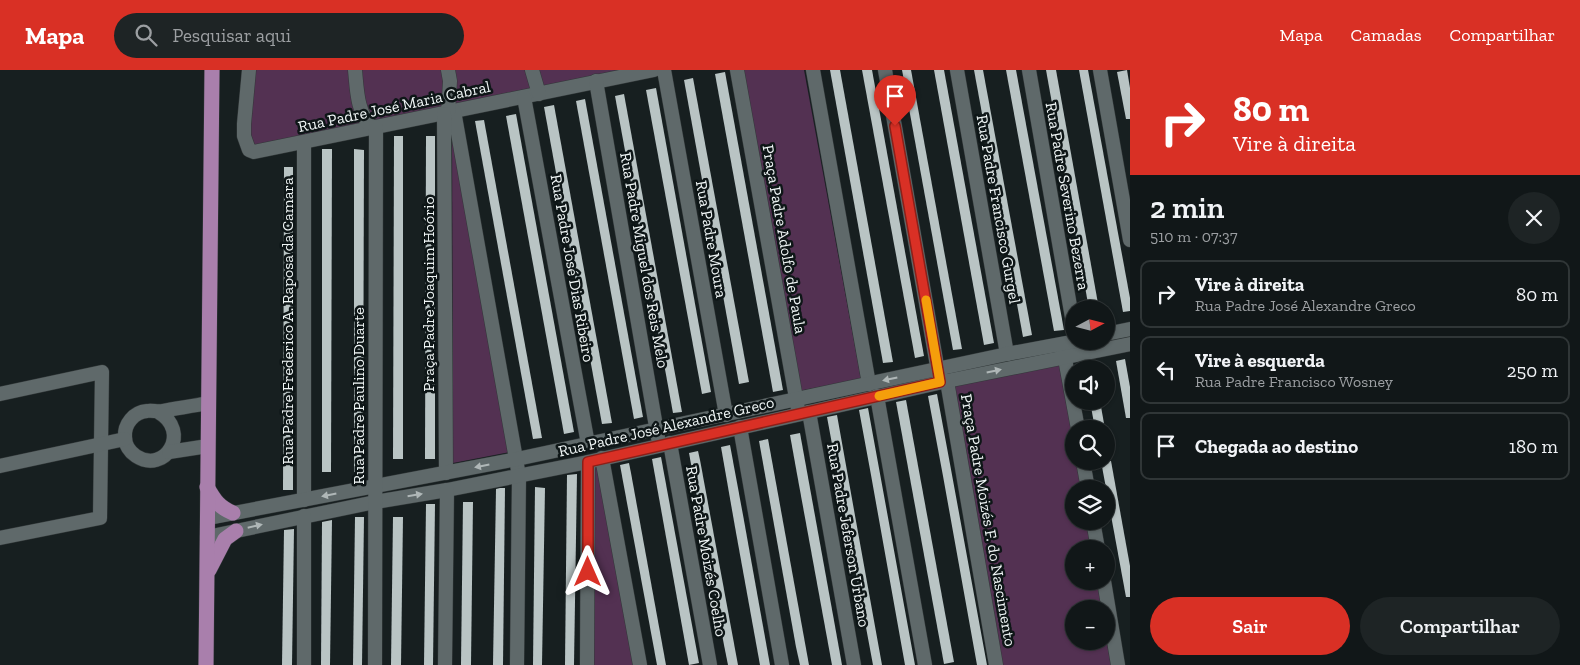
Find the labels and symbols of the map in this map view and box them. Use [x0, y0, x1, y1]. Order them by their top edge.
pin [874, 75, 916, 126]
street label: Rua Padre José Maria Cabral [296, 77, 492, 136]
street label: Rua Padre Severino Bezerra [1042, 101, 1093, 292]
street label: Rua Padre Francisco Gurgel [973, 113, 1025, 305]
street label: Praça Padre Adolfo de Paula [759, 143, 811, 335]
street label: Rua Padre Miguel dos Reis Melo [616, 151, 673, 370]
street label: Rua Padre José Dias Ribeiro [547, 173, 598, 364]
street label: Rua Padre Frederico A. Raposa da Camara [278, 177, 297, 465]
street label: Rua Padre Moura [692, 179, 731, 300]
street label: Praça Padre Joaquim Hoório [419, 196, 438, 392]
north arrow [1065, 300, 1115, 350]
street label: Rua Padre Paulino Duarte [349, 307, 368, 485]
one-way arrow [987, 367, 1002, 375]
one-way arrow [882, 376, 898, 384]
street label: Rua Padre José Alexandre Greco [556, 392, 776, 461]
street label: Praça Padre Moizés F. do Nascimento [957, 392, 1020, 648]
street label: Rua Padre Jeferson Urbano [823, 442, 874, 629]
one-way arrow [473, 463, 489, 471]
street label: Rua Padre Moizés Coelho [682, 464, 731, 638]
one-way arrow [407, 491, 423, 499]
one-way arrow [321, 492, 337, 500]
one-way arrow [248, 522, 263, 530]
position arrow [561, 545, 613, 597]

